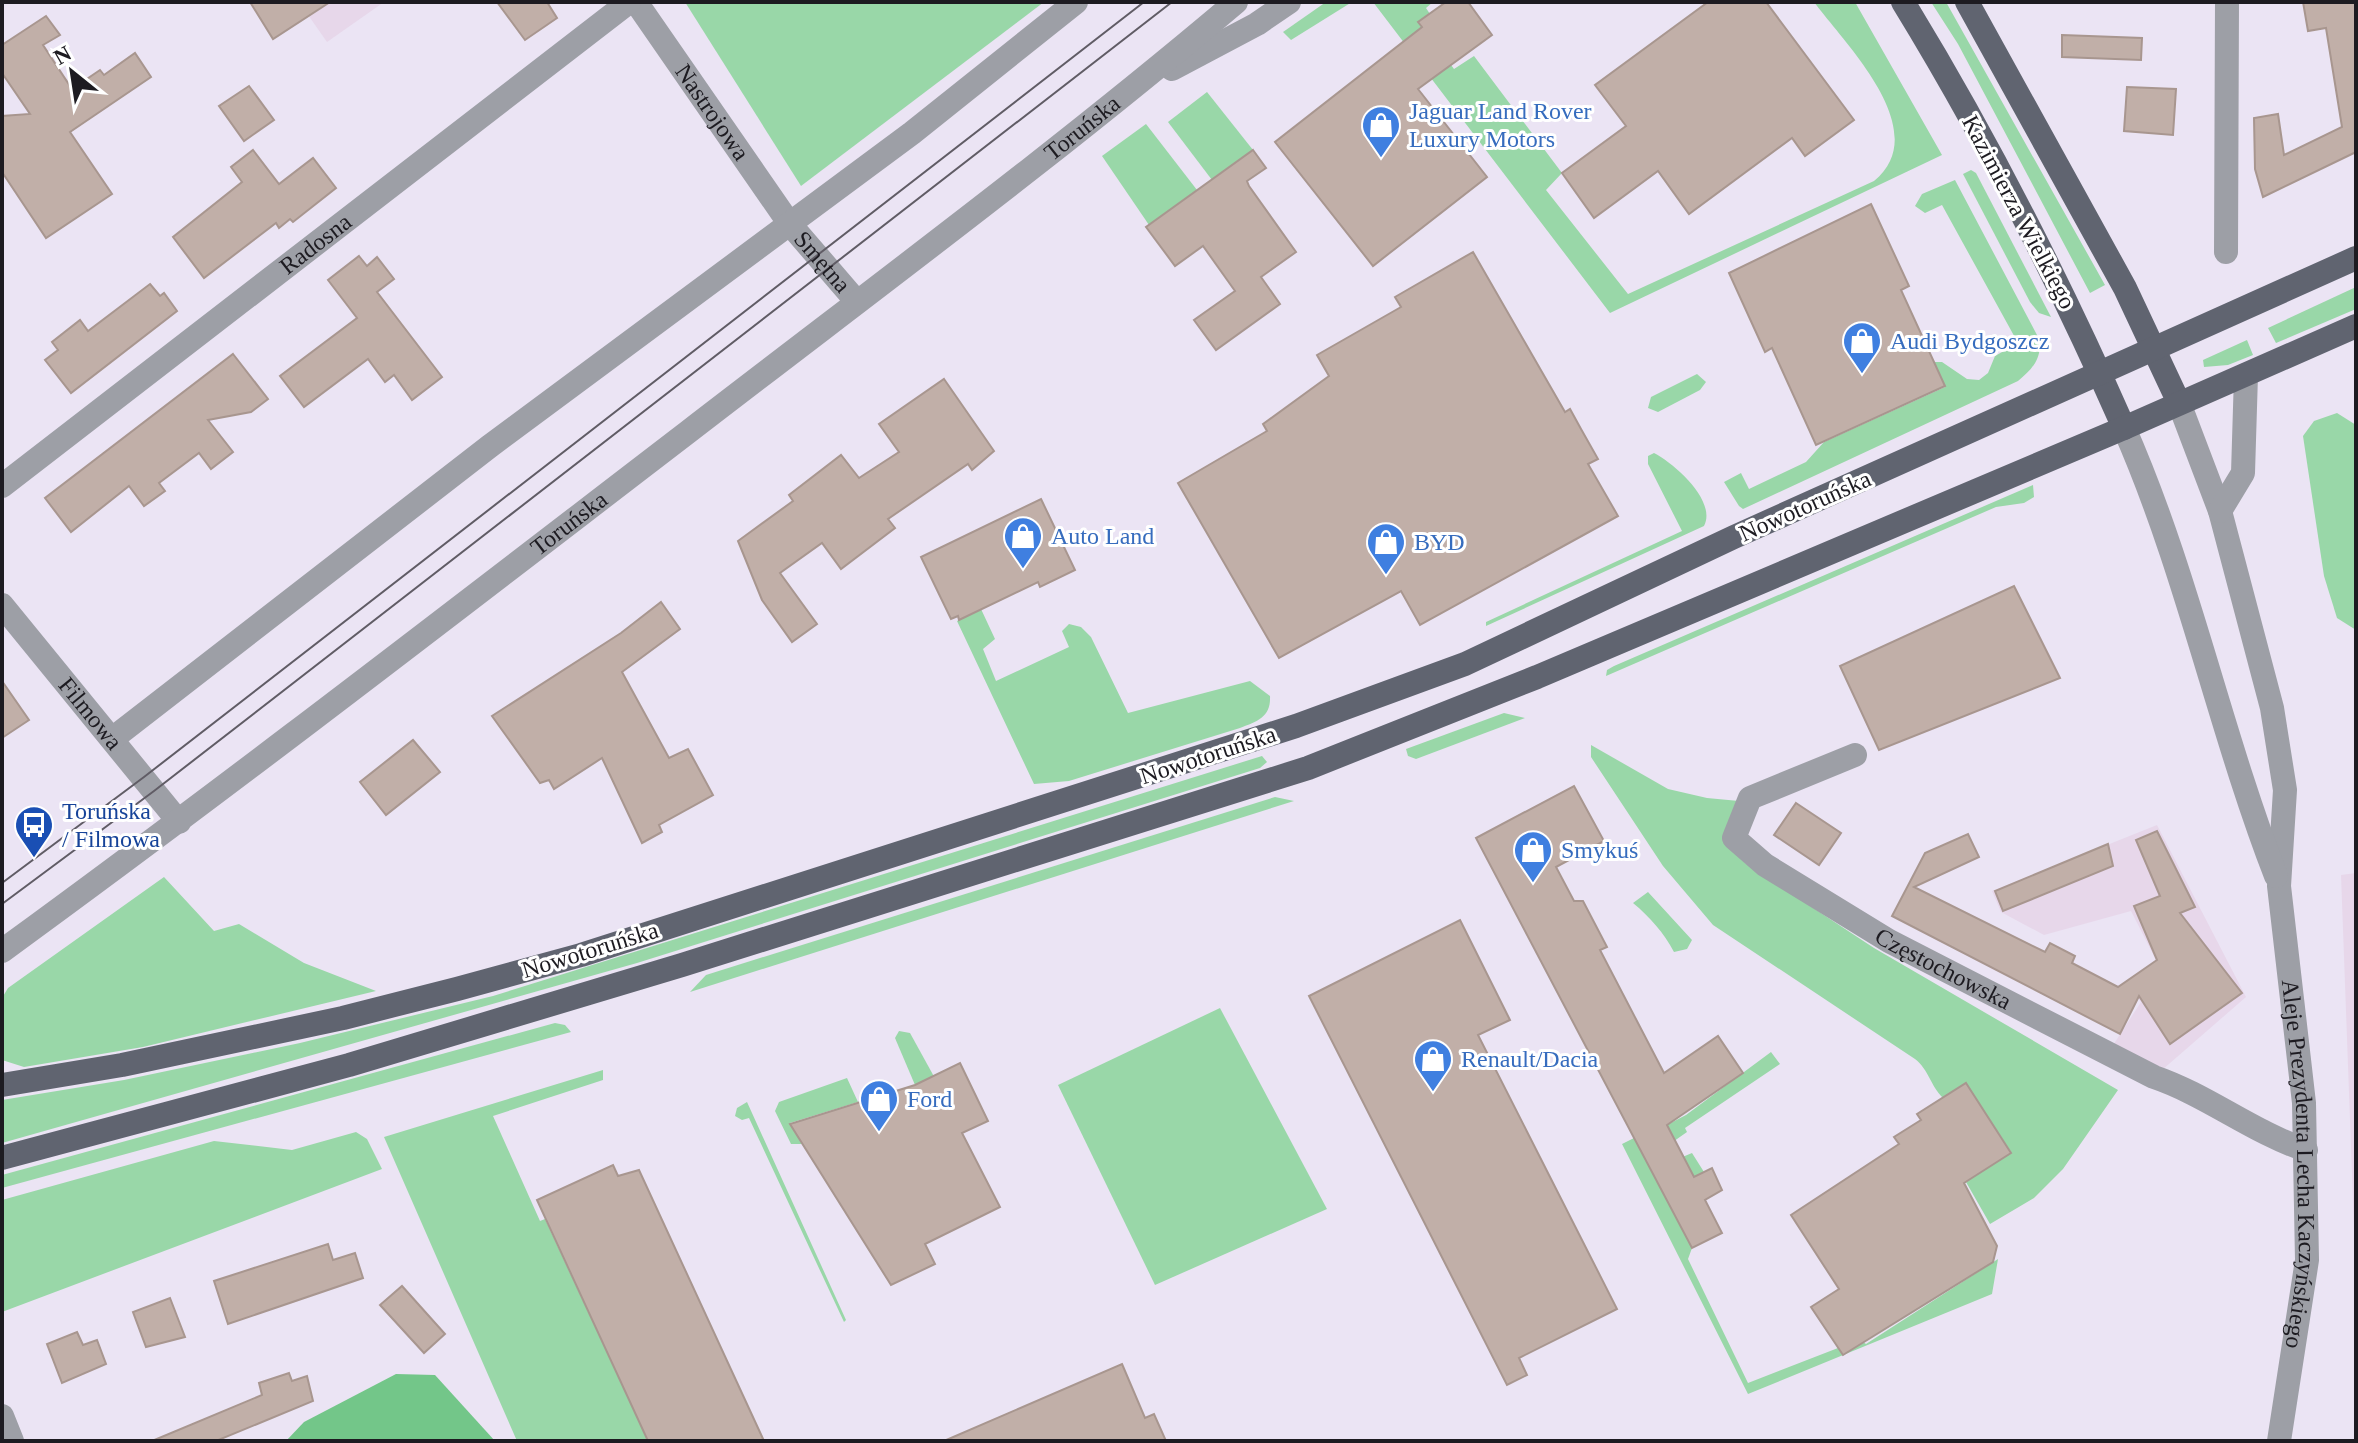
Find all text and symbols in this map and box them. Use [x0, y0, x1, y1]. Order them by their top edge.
north arrow [32, 32, 112, 112]
text: N [49, 40, 75, 70]
street label: Nastrojowa [670, 59, 755, 165]
street label: Toruńska [1039, 90, 1125, 166]
place label: Jaguar Land Rover Luxury Motors [1409, 98, 1592, 152]
shop icon: Jaguar Land Rover Luxury Motors [1360, 104, 1402, 159]
street label: Kazimierza Wielkiego [1957, 111, 2081, 313]
street label: Radosna [275, 208, 356, 280]
street label: Smętna [789, 226, 856, 298]
shop icon: Audi Bydgoszcz [1841, 320, 1883, 375]
place label: Audi Bydgoszcz [1890, 328, 2049, 354]
street label: Nowotoruńska [1735, 465, 1875, 547]
street label: Toruńska [526, 486, 612, 561]
shop icon: Auto Land [1002, 515, 1044, 570]
shop icon: BYD [1365, 521, 1407, 576]
place label: Auto Land [1051, 523, 1154, 549]
place label: BYD [1414, 529, 1465, 555]
street label: Filmowa [53, 672, 128, 755]
street label: Nowotoruńska [1137, 721, 1280, 789]
place label: Toruńska / Filmowa [62, 798, 160, 852]
bus stop icon: Toruńska / Filmowa [13, 804, 55, 859]
shop icon: Smykuś [1512, 829, 1554, 884]
place label: Smykuś [1561, 837, 1638, 863]
street label: Nowotoruńska [519, 917, 662, 983]
street label: Częstochowska [1870, 923, 2016, 1015]
street label: Aleje Prezydenta Lecha Kaczyńskiego [2277, 978, 2320, 1351]
shop icon: Renault/Dacia [1412, 1038, 1454, 1093]
place label: Renault/Dacia [1461, 1046, 1599, 1072]
shop icon: Ford [858, 1078, 900, 1133]
place label: Ford [907, 1086, 952, 1112]

